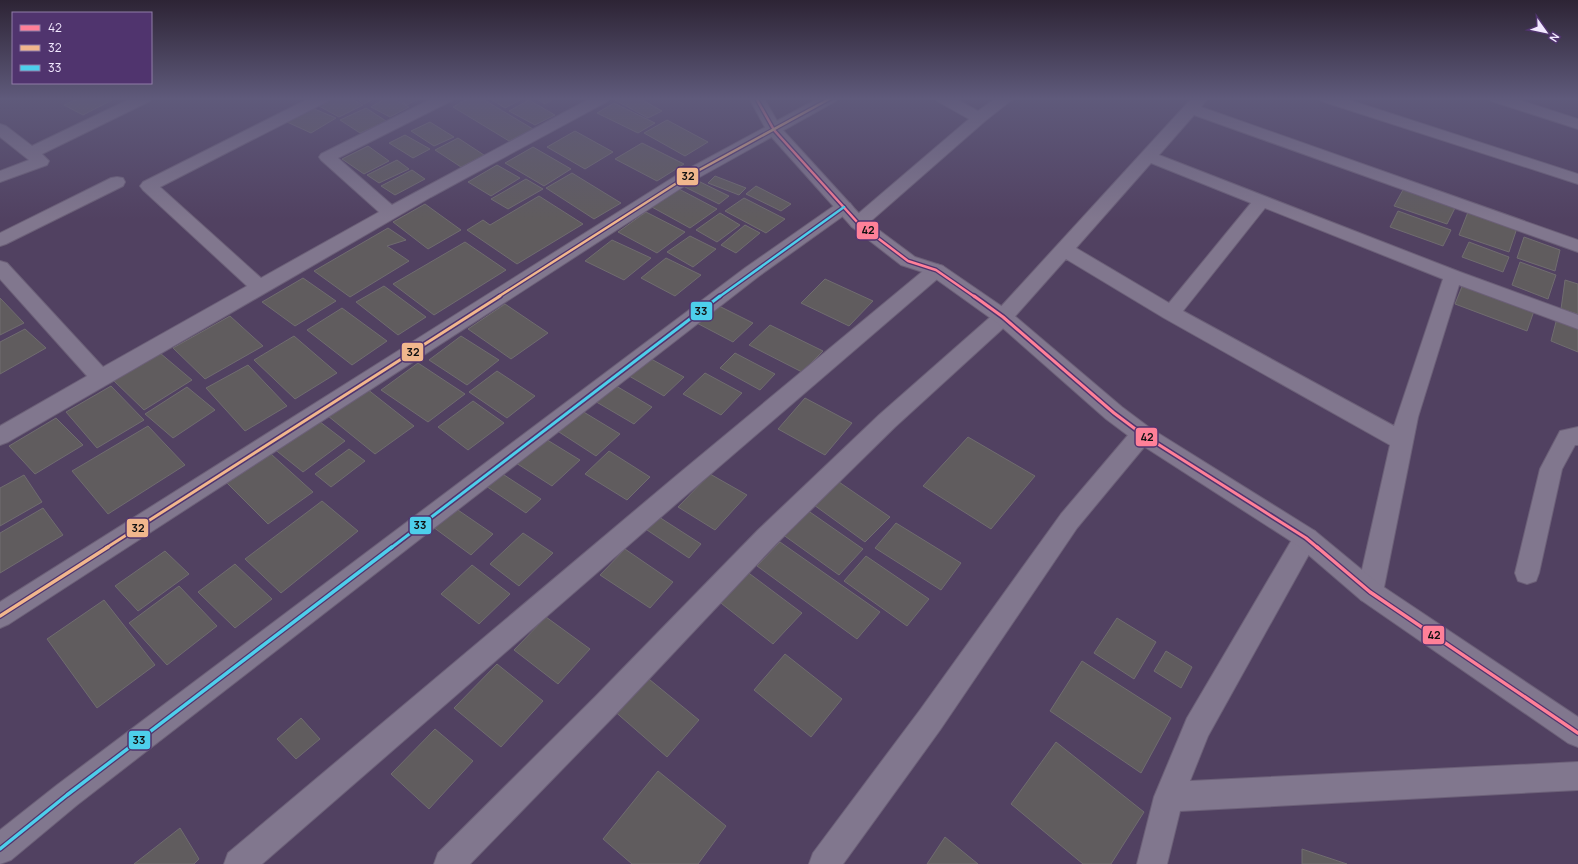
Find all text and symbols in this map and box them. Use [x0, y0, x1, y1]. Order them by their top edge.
legend [12, 12, 152, 84]
north arrow [1526, 12, 1566, 52]
text: 42 [48, 19, 62, 36]
text: N [1546, 30, 1563, 45]
text: 32 [48, 39, 62, 56]
text: 33 [48, 59, 61, 76]
line badge: 32 [676, 167, 699, 186]
text: 32 [682, 168, 694, 183]
line badge: 42 [856, 221, 879, 240]
text: 42 [861, 222, 875, 237]
line badge: 33 [690, 301, 713, 321]
text: 33 [695, 303, 707, 318]
line badge: 32 [401, 342, 424, 362]
text: 32 [407, 344, 419, 359]
line badge: 42 [1135, 427, 1158, 447]
text: 42 [1140, 429, 1154, 444]
line badge: 33 [409, 516, 432, 535]
text: 33 [414, 517, 426, 532]
line badge: 32 [126, 518, 149, 538]
text: 32 [132, 520, 144, 535]
line badge: 42 [1422, 625, 1445, 645]
text: 42 [1427, 627, 1441, 642]
line badge: 33 [128, 730, 151, 750]
text: 33 [133, 732, 145, 747]

